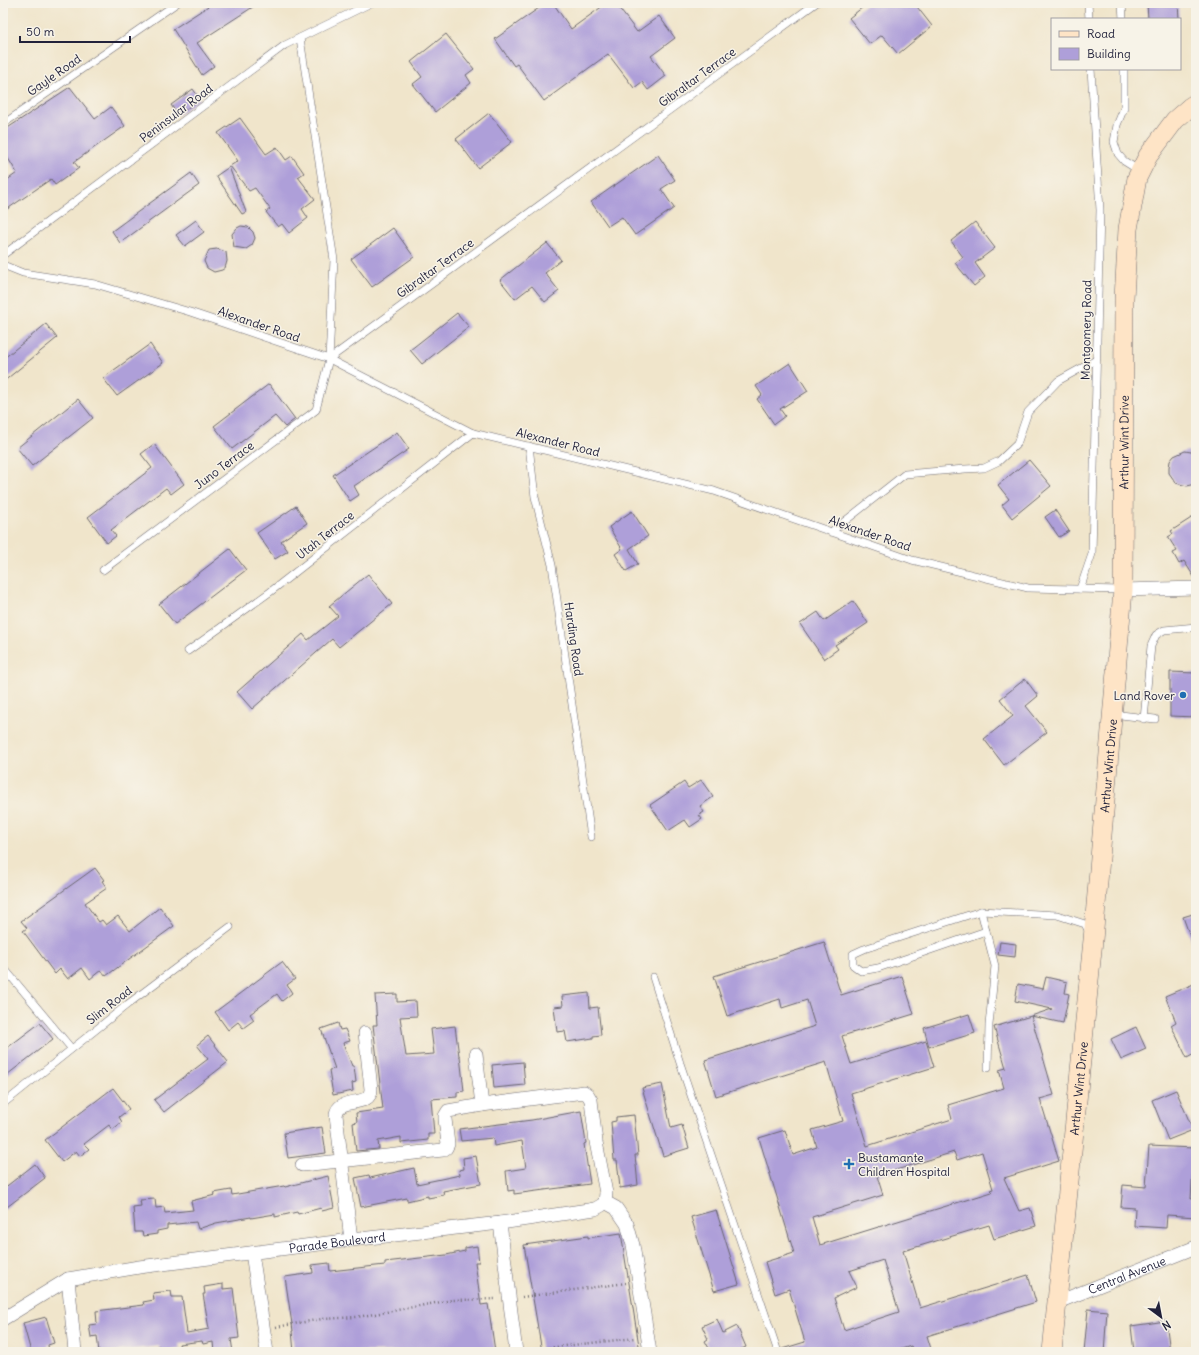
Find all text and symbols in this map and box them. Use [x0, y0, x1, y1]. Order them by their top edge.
scale bar [20, 18, 130, 44]
legend [1051, 18, 1181, 70]
text: 50 m [26, 24, 55, 39]
text: Road [1087, 26, 1115, 41]
street label: Gibraltar Terrace [656, 44, 738, 110]
text: Building [1087, 46, 1131, 61]
street label: Gayle Road [24, 51, 84, 99]
street label: Peninsular Road [136, 81, 216, 145]
street label: Gibraltar Terrace [394, 235, 476, 301]
street label: Montgomery Road [1078, 280, 1094, 380]
street label: Alexander Road [216, 303, 302, 345]
street label: Arthur Wint Drive [1116, 395, 1131, 489]
street label: Alexander Road [515, 424, 601, 460]
street label: Juno Terrace [191, 438, 257, 492]
street label: Utah Terrace [293, 508, 357, 562]
street label: Alexander Road [827, 512, 913, 554]
street label: Harding Road [561, 601, 587, 677]
place label: Land Rover [1113, 688, 1175, 703]
marker: Land Rover [1178, 690, 1188, 700]
street label: Arthur Wint Drive [1096, 718, 1119, 813]
street label: Slim Road [83, 983, 135, 1027]
street label: Arthur Wint Drive [1066, 1041, 1090, 1136]
place label: Bustamante Children Hospital [858, 1150, 950, 1179]
marker: Bustamante Children Hospital [843, 1158, 855, 1170]
street label: Parade Boulevard [288, 1229, 386, 1255]
street label: Central Avenue [1086, 1252, 1168, 1297]
north arrow [1141, 1297, 1181, 1337]
text: N [1159, 1318, 1173, 1333]

